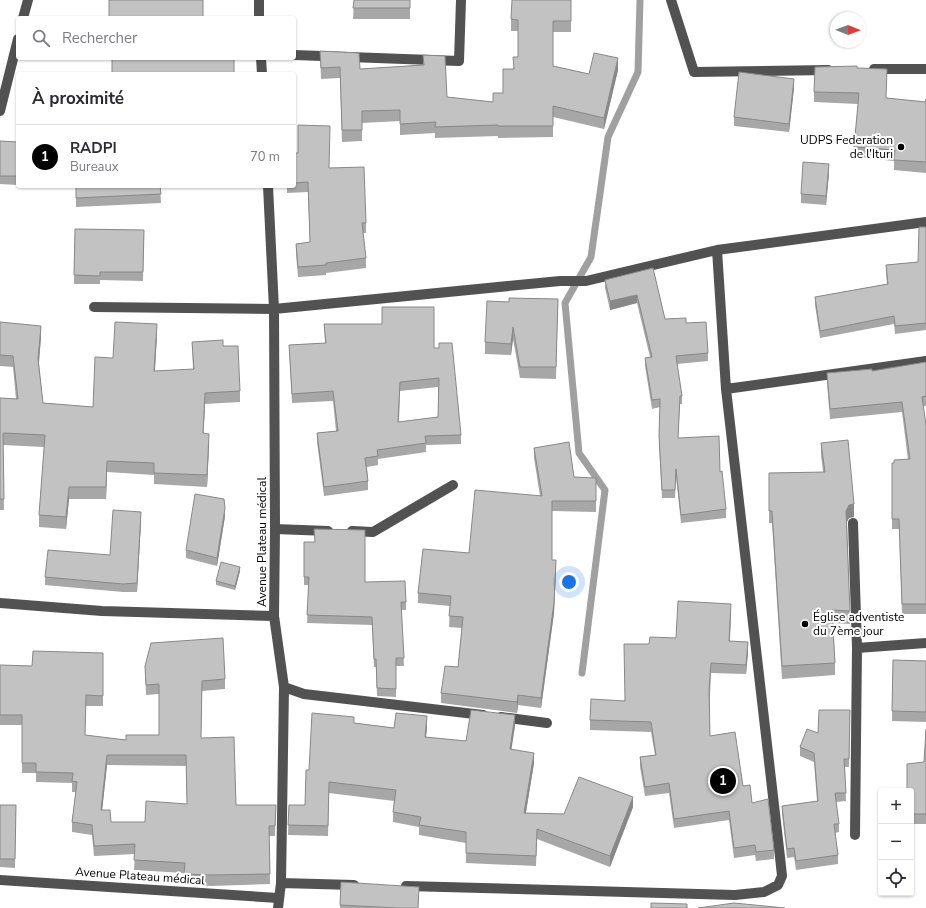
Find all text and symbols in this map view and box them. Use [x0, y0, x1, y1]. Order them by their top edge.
north arrow [830, 12, 866, 48]
search box [16, 16, 296, 60]
icon: search [30, 27, 52, 49]
text: Rechercher [62, 28, 137, 48]
text: À proximité [32, 87, 124, 110]
place label: UDPS Federation de l'Ituri [800, 132, 893, 162]
text: RADPI [70, 138, 117, 158]
marker: UDPS Federation de l'Ituri [896, 142, 906, 152]
text: 1 [41, 148, 49, 166]
text: 70 m [250, 148, 280, 166]
text: Bureaux [70, 158, 119, 176]
street label: Avenue Plateau médical [254, 477, 270, 607]
your location [559, 572, 579, 592]
place label: Église adventiste du 7ème jour [813, 609, 904, 639]
marker: Église adventiste du 7ème jour [800, 619, 810, 629]
pin: 1 [710, 766, 736, 796]
map controls [878, 788, 914, 896]
button: + [878, 788, 914, 824]
button: − [878, 824, 914, 860]
button: locate [878, 860, 914, 896]
street label: Avenue Plateau médical [75, 863, 206, 889]

